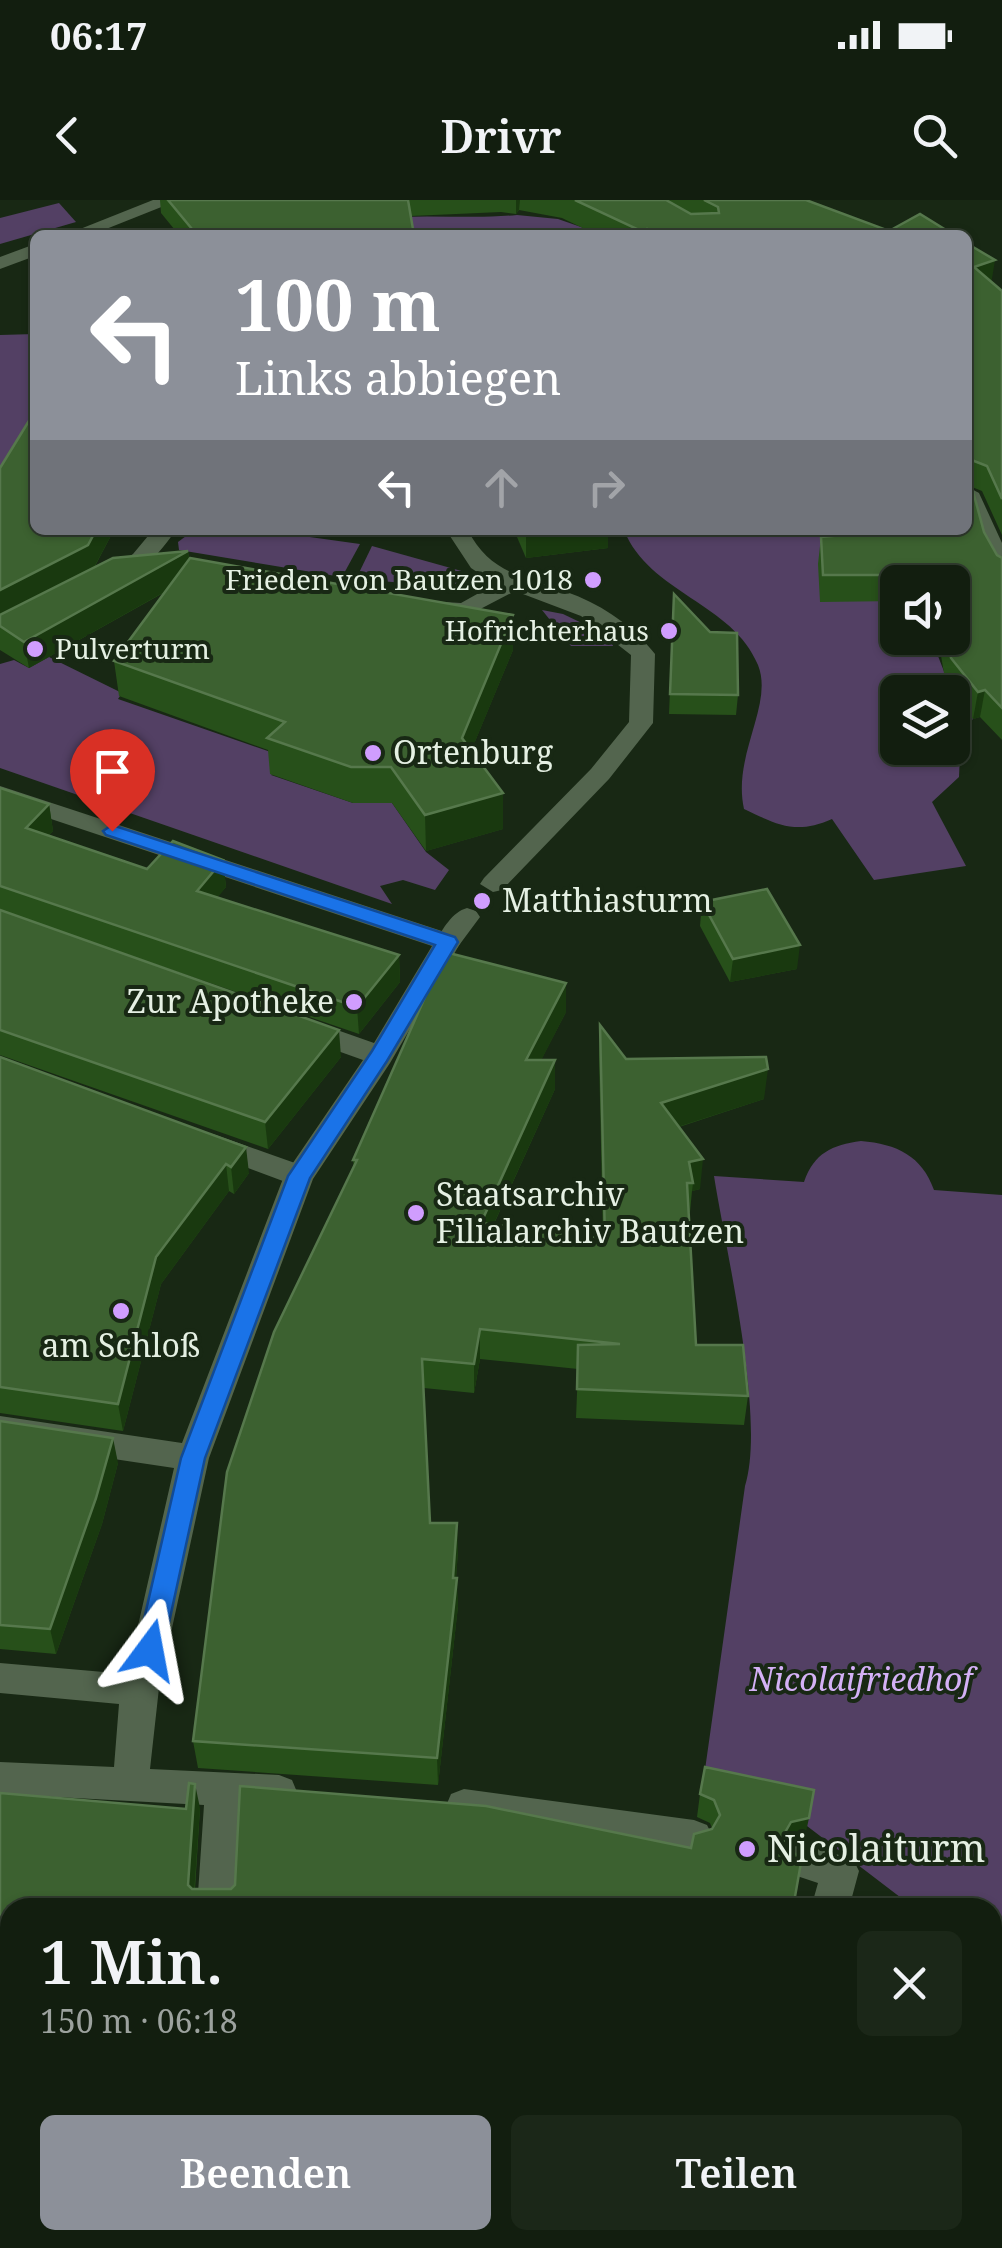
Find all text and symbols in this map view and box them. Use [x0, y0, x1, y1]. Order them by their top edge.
text: 06:17 [50, 9, 147, 61]
text: Drivr [440, 105, 562, 166]
icon: back [40, 108, 95, 163]
icon: search [907, 108, 962, 163]
text: 100 m [235, 256, 441, 352]
icon: left [70, 270, 200, 400]
text: Links abbiegen [235, 347, 561, 408]
icon: left [369, 460, 424, 515]
icon: ahead [474, 460, 529, 515]
icon: right [579, 460, 634, 515]
place label: Frieden von Bautzen 1018 [225, 560, 573, 598]
map controls [880, 565, 970, 765]
button: sound [880, 565, 970, 655]
marker: Frieden von Bautzen 1018 [582, 569, 604, 591]
place label: Hofrichterhaus [445, 611, 649, 649]
marker: Hofrichterhaus [658, 620, 680, 642]
place label: Pulverturm [55, 629, 210, 667]
marker: Pulverturm [24, 638, 46, 660]
button: layers [880, 675, 970, 765]
pin [70, 729, 155, 832]
place label: Ortenburg [393, 730, 553, 773]
marker: Ortenburg [362, 742, 384, 764]
icon: arrive [85, 744, 140, 799]
place label: Matthiasturm [502, 878, 712, 921]
marker: Matthiasturm [471, 890, 493, 912]
place label: Zur Apotheke [127, 979, 334, 1022]
marker: Zur Apotheke [343, 991, 365, 1013]
place label: Staatsarchiv Filialarchiv Bautzen [436, 1172, 744, 1252]
marker: Staatsarchiv Filialarchiv Bautzen [405, 1202, 427, 1224]
marker: am Schloß [110, 1300, 132, 1322]
place label: am Schloß [41, 1323, 201, 1366]
position arrow [98, 1598, 202, 1702]
park label: Nicolaifriedhof [749, 1657, 978, 1700]
place label: Nicolaiturm [767, 1821, 985, 1873]
marker: Nicolaiturm [736, 1838, 758, 1860]
text: 1 Min. [40, 1920, 223, 2002]
button: close [857, 1931, 962, 2036]
text: 150 m · 06:18 [40, 1999, 238, 2042]
button: Beenden [40, 2115, 491, 2230]
button: Teilen [511, 2115, 962, 2230]

